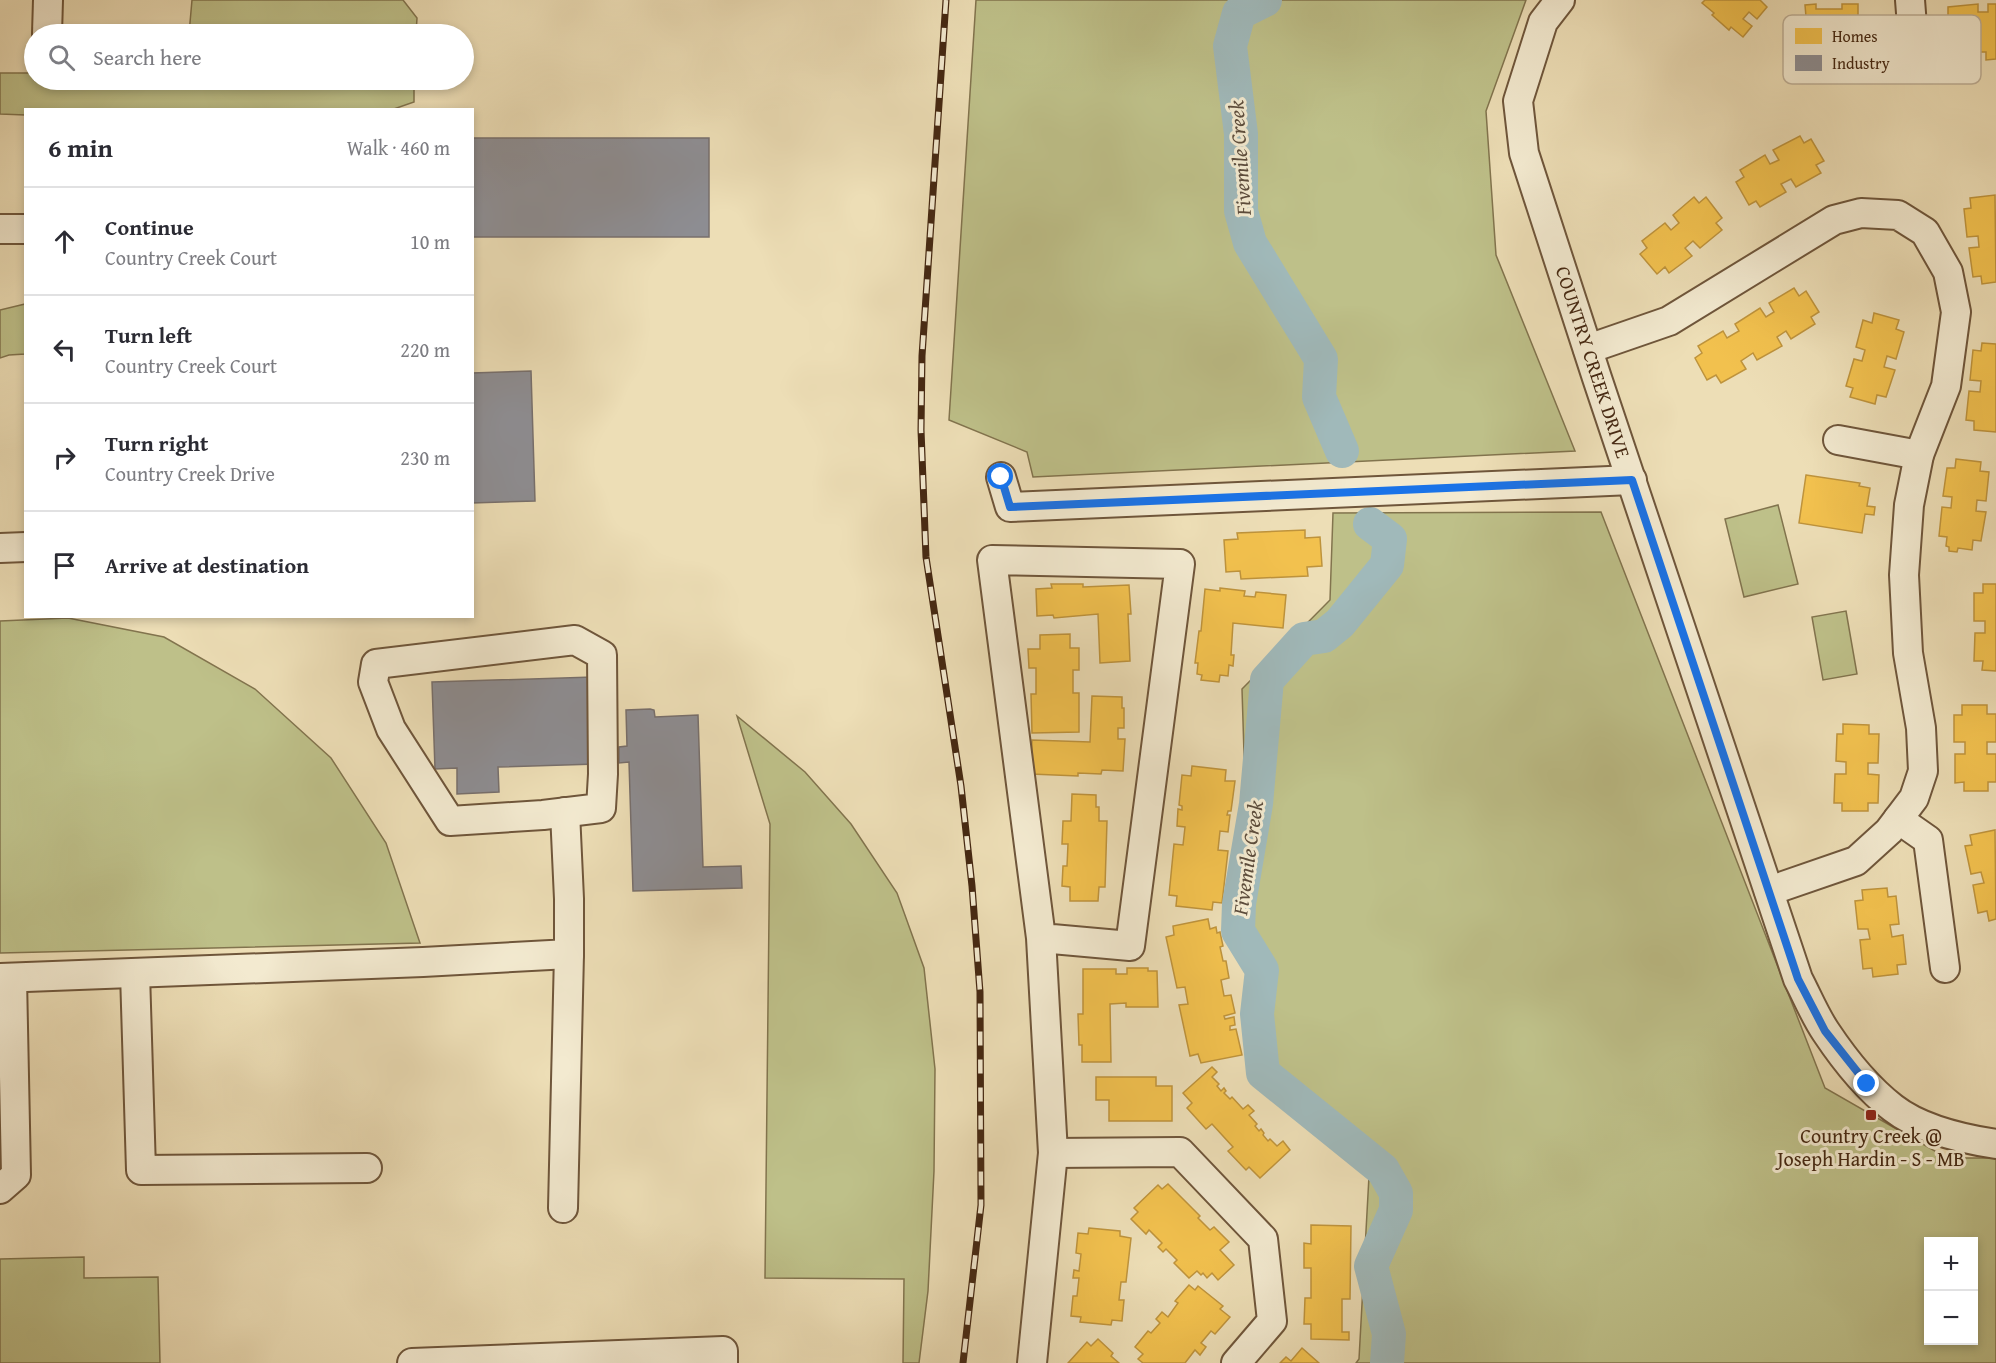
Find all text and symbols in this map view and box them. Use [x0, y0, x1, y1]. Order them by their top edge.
legend [1783, 15, 1981, 84]
search box [24, 24, 474, 90]
text: Homes [1832, 24, 1878, 48]
icon: search [45, 41, 78, 74]
text: Search here [93, 41, 202, 73]
text: Industry [1832, 51, 1890, 75]
water label: Fivemile Creek [1220, 99, 1259, 218]
text: 6 min [48, 128, 113, 167]
text: Walk · 460 m [347, 133, 450, 162]
text: Continue [105, 211, 194, 243]
icon: ahead [48, 225, 81, 258]
text: 10 m [410, 227, 450, 256]
text: Country Creek Court [105, 243, 277, 272]
street label: COUNTRY CREEK DRIVE [1549, 262, 1638, 462]
text: Turn left [105, 319, 192, 351]
icon: left [48, 333, 81, 366]
text: 220 m [400, 335, 450, 364]
text: Country Creek Court [105, 351, 277, 380]
text: Turn right [105, 427, 208, 459]
icon: right [48, 441, 81, 474]
text: 230 m [400, 443, 450, 472]
text: Country Creek Drive [105, 459, 275, 488]
route start [987, 463, 1013, 489]
icon: arrive [48, 549, 81, 582]
text: Arrive at destination [105, 549, 309, 581]
water label: Fivemile Creek [1224, 798, 1271, 918]
route end [1853, 1070, 1879, 1096]
marker: Country Creek @ Joseph Hardin - S - MB [1864, 1108, 1878, 1122]
place label: Country Creek @ Joseph Hardin - S - MB [1774, 1121, 1965, 1173]
map controls [1924, 1237, 1978, 1345]
button: + [1924, 1237, 1978, 1291]
button: − [1924, 1291, 1978, 1345]

